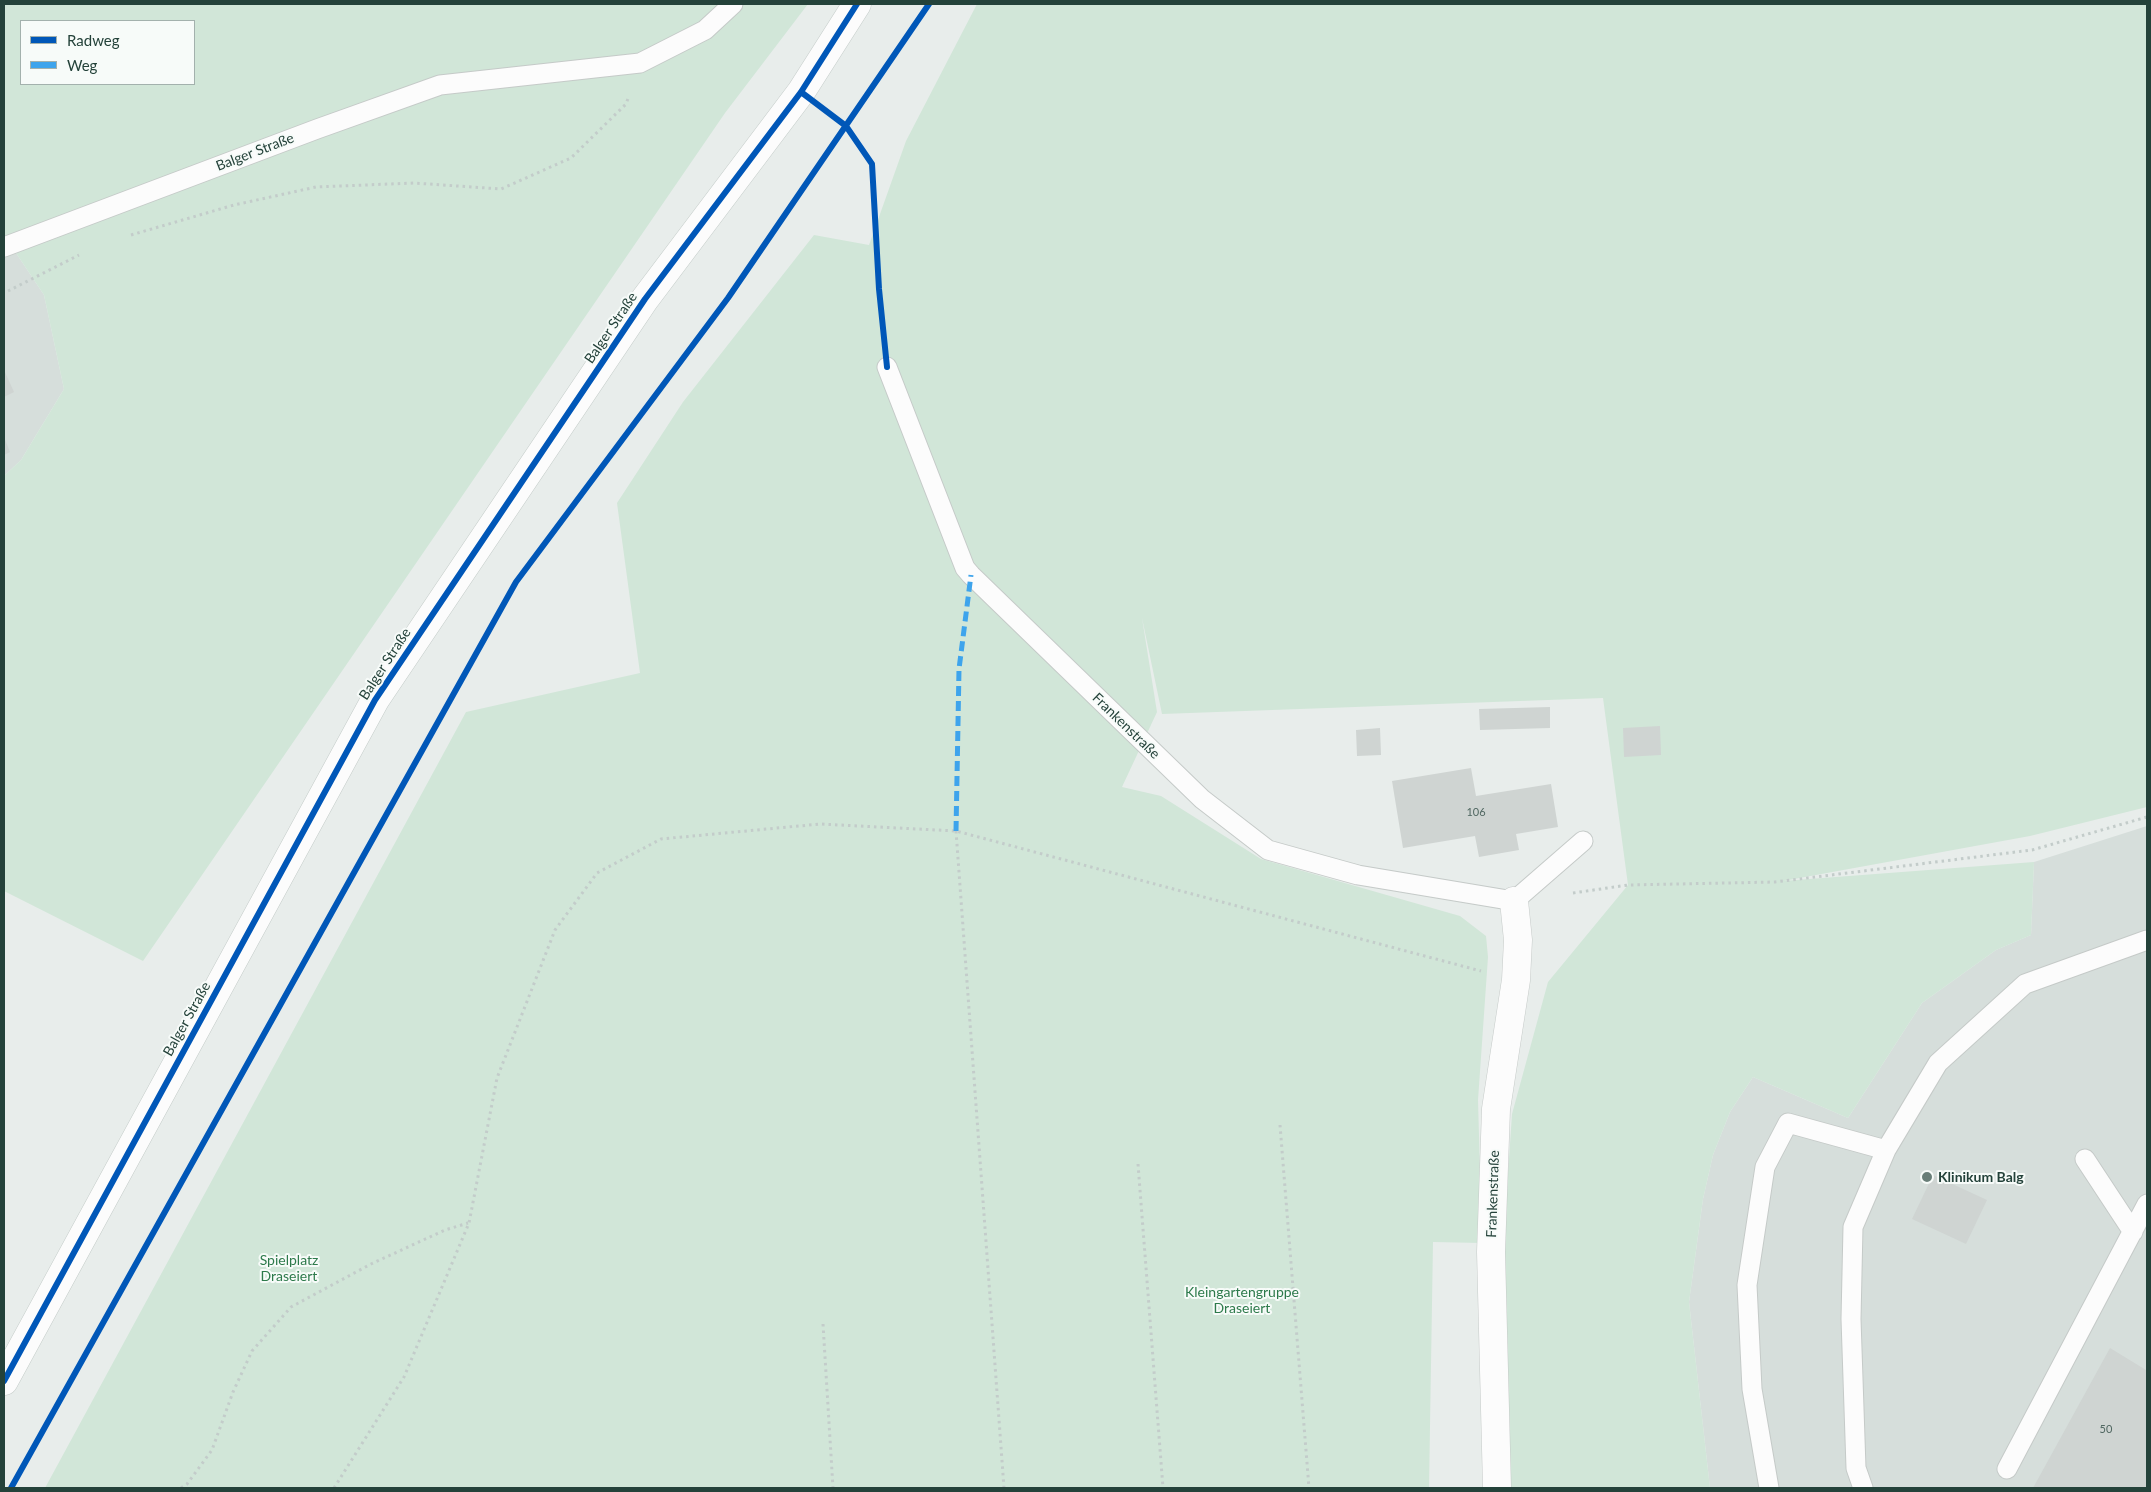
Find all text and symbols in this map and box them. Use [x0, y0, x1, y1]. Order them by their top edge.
legend [20, 20, 195, 85]
text: Radweg [67, 31, 120, 49]
text: Weg [67, 56, 97, 74]
street label: Balger Straße [214, 129, 296, 175]
street label: Balger Straße [581, 289, 641, 367]
street label: Balger Straße [356, 625, 414, 703]
street label: Frankenstraße [1089, 690, 1163, 762]
house number: 106 [1466, 805, 1486, 819]
street label: Balger Straße [160, 979, 214, 1059]
street label: Frankenstraße [1483, 1150, 1503, 1238]
place label: Klinikum Balg [1938, 1169, 2024, 1185]
marker: Klinikum Balg [1920, 1170, 1934, 1184]
park label: Spielplatz Draseiert [260, 1252, 318, 1284]
park label: Kleingartengruppe Draseiert [1185, 1284, 1299, 1316]
house number: 50 [2100, 1422, 2112, 1436]

